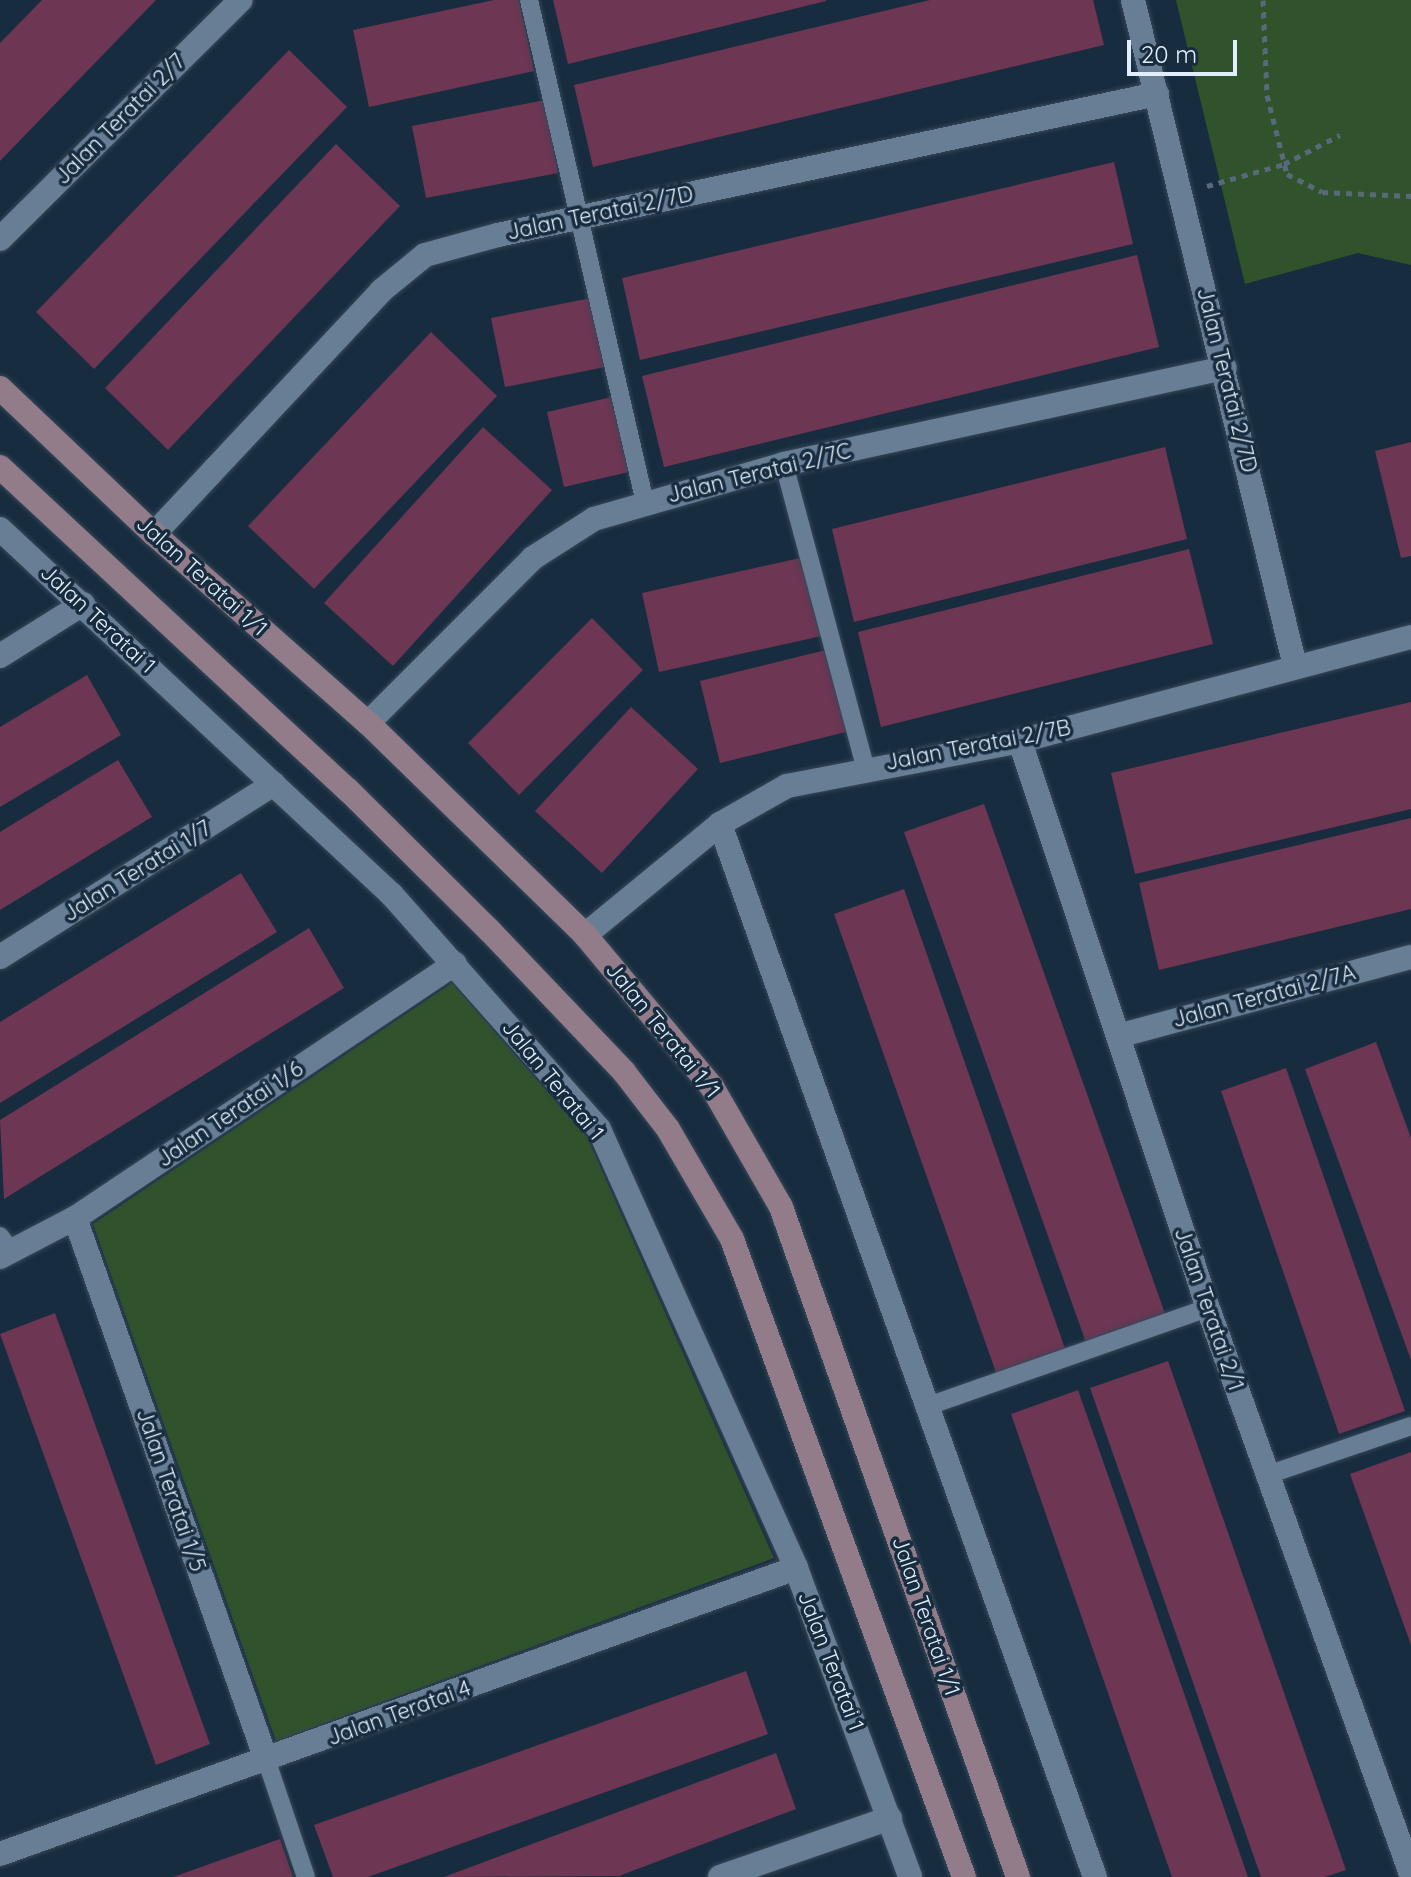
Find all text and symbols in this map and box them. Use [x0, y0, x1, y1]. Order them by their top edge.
scale bar [1131, 24, 1241, 74]
text: 20 m [1141, 39, 1197, 69]
street label: Jalan Teratai 2/7 [49, 48, 191, 190]
street label: Jalan Teratai 2/7D [504, 180, 696, 246]
street label: Jalan Teratai 2/7D [1191, 285, 1263, 475]
street label: Jalan Teratai 2/7C [665, 437, 853, 509]
street label: Jalan Teratai 1/1 [131, 510, 273, 642]
street label: Jalan Teratai 1 [35, 559, 161, 679]
street label: Jalan Teratai 2/7B [883, 714, 1073, 776]
street label: Jalan Teratai 1/7 [58, 815, 216, 927]
street label: Jalan Teratai 1/1 [600, 957, 726, 1103]
street label: Jalan Teratai 2/7A [1170, 959, 1358, 1033]
street label: Jalan Teratai 1 [496, 1014, 610, 1146]
street label: Jalan Teratai 1/6 [152, 1055, 308, 1173]
street label: Jalan Teratai 2/1 [1169, 1224, 1249, 1394]
street label: Jalan Teratai 1/5 [131, 1405, 211, 1575]
street label: Jalan Teratai 1/1 [886, 1533, 966, 1699]
street label: Jalan Teratai 1 [792, 1588, 870, 1734]
street label: Jalan Teratai 4 [324, 1675, 474, 1751]

